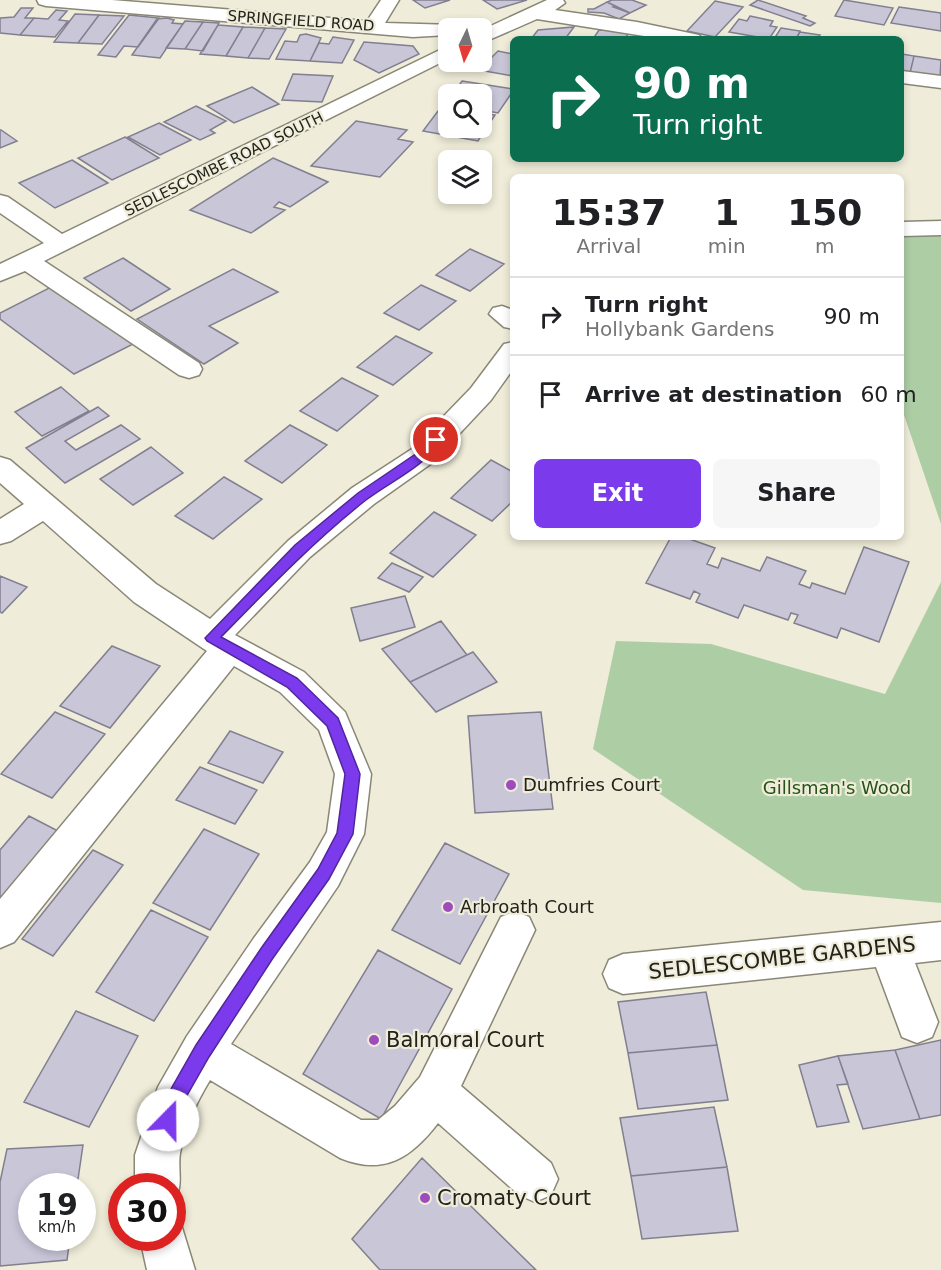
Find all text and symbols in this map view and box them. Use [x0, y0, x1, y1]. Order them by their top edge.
street label: SPRINGFIELD ROAD [227, 7, 375, 35]
north arrow [438, 18, 492, 72]
map controls [438, 18, 492, 204]
text: 90 m [633, 59, 750, 108]
icon: right [534, 60, 612, 138]
button: search [438, 84, 492, 138]
street label: SEDLESCOMBE ROAD SOUTH [122, 108, 326, 220]
text: Turn right [633, 109, 762, 140]
button: layers [438, 150, 492, 204]
text: 15:37 [552, 192, 666, 233]
text: 1 [714, 192, 739, 233]
text: 150 [787, 192, 862, 233]
text: Arrival [576, 234, 641, 258]
text: min [708, 234, 746, 258]
text: m [815, 234, 835, 258]
text: Turn right [585, 292, 708, 317]
icon: right [534, 300, 567, 333]
text: 90 m [824, 304, 880, 329]
text: Hollybank Gardens [585, 317, 775, 341]
icon: arrive [534, 378, 567, 411]
text: Arrive at destination [585, 382, 842, 407]
text: 60 m [860, 382, 917, 407]
pin [410, 414, 461, 465]
icon: arrive [419, 423, 452, 456]
button: Exit [534, 459, 701, 528]
button: Share [713, 459, 880, 528]
place label: Dumfries Court [523, 774, 660, 795]
park label: Gillsman's Wood [763, 777, 911, 798]
marker: Dumfries Court [504, 778, 518, 792]
place label: Arbroath Court [460, 896, 594, 917]
marker: Arbroath Court [441, 900, 455, 914]
street label: SEDLESCOMBE GARDENS [647, 932, 917, 984]
place label: Balmoral Court [386, 1028, 544, 1052]
marker: Balmoral Court [367, 1033, 381, 1047]
position arrow [136, 1088, 200, 1152]
speed limit sign: 30 [108, 1173, 186, 1251]
place label: Cromaty Court [437, 1186, 591, 1210]
text: 19 [36, 1187, 78, 1222]
marker: Cromaty Court [418, 1191, 432, 1205]
text: km/h [38, 1218, 76, 1236]

